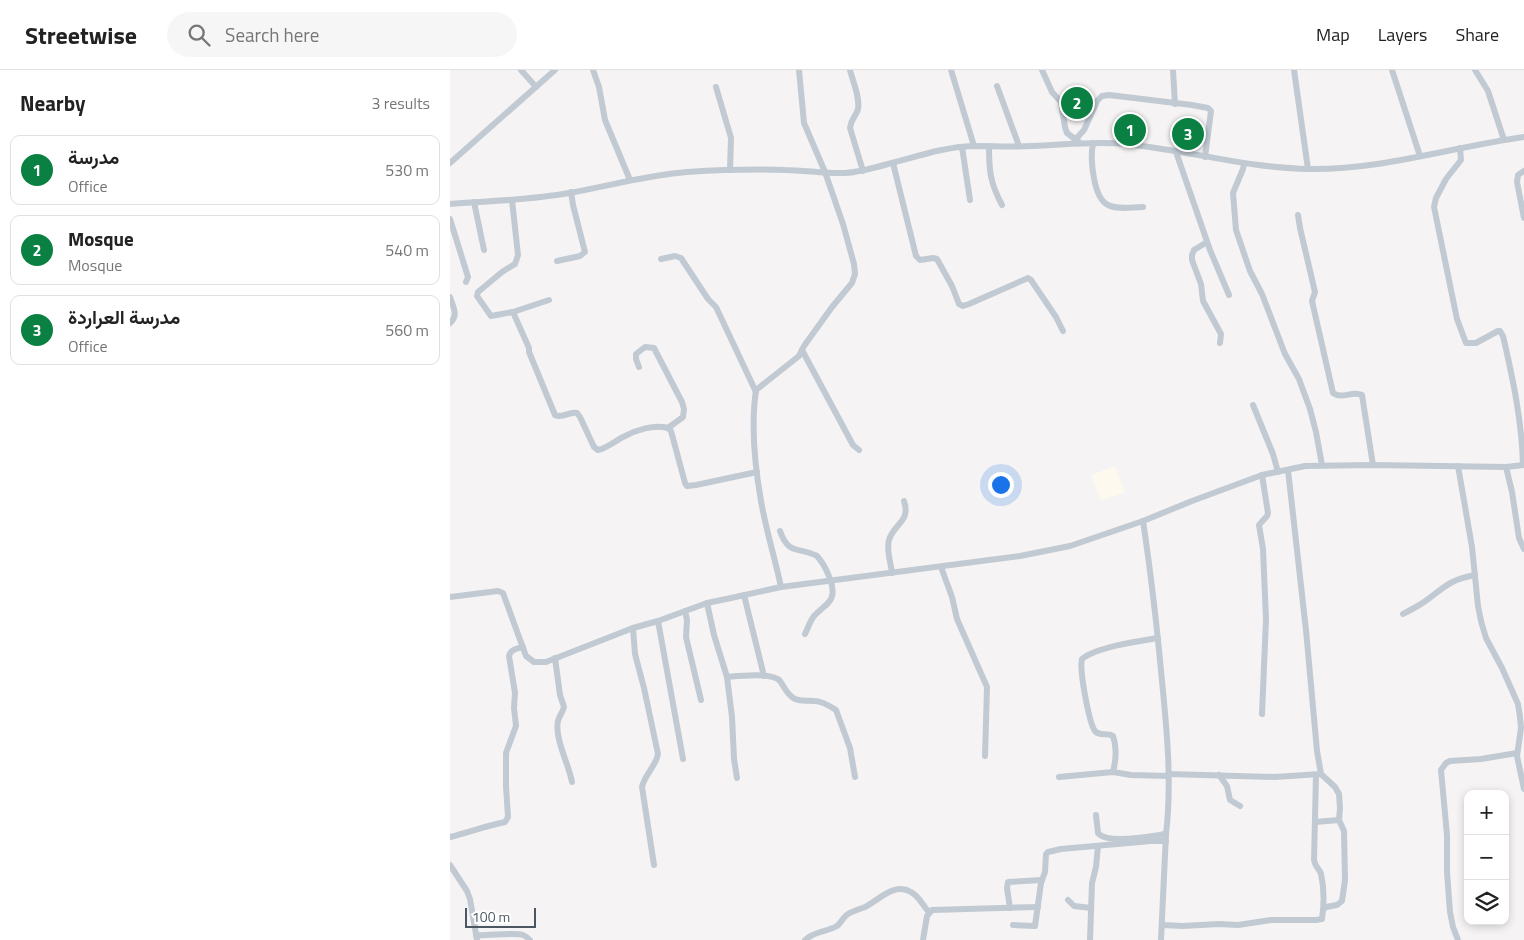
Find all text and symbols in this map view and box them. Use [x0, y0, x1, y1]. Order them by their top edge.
search box [167, 12, 517, 57]
text: Streetwise [25, 17, 137, 53]
text: Search here [225, 20, 319, 49]
icon: search [185, 21, 213, 49]
text: Map [1316, 21, 1350, 48]
text: Layers [1378, 21, 1427, 48]
text: Share [1455, 21, 1499, 48]
pin: 2 [1061, 84, 1093, 122]
text: Nearby [20, 87, 85, 119]
text: 3 results [371, 91, 430, 115]
pin: 1 [1114, 111, 1146, 149]
pin: 3 [1172, 115, 1204, 153]
text: مدرسة [68, 142, 119, 171]
text: 1 [33, 158, 41, 182]
text: 530 m [385, 158, 429, 182]
text: Office [68, 174, 108, 198]
text: Mosque [68, 224, 134, 253]
text: 2 [33, 238, 41, 262]
text: 540 m [385, 238, 429, 262]
text: Mosque [68, 253, 122, 277]
text: مدرسة العراردة [68, 302, 180, 331]
text: 3 [33, 318, 41, 342]
text: 560 m [385, 318, 429, 342]
text: Office [68, 334, 108, 358]
your location [988, 472, 1014, 498]
map controls [1464, 790, 1509, 925]
button: + [1464, 790, 1509, 835]
button: − [1464, 835, 1509, 880]
button: layers [1464, 880, 1509, 925]
scale bar [465, 905, 536, 928]
text: 100 m [472, 906, 510, 927]

